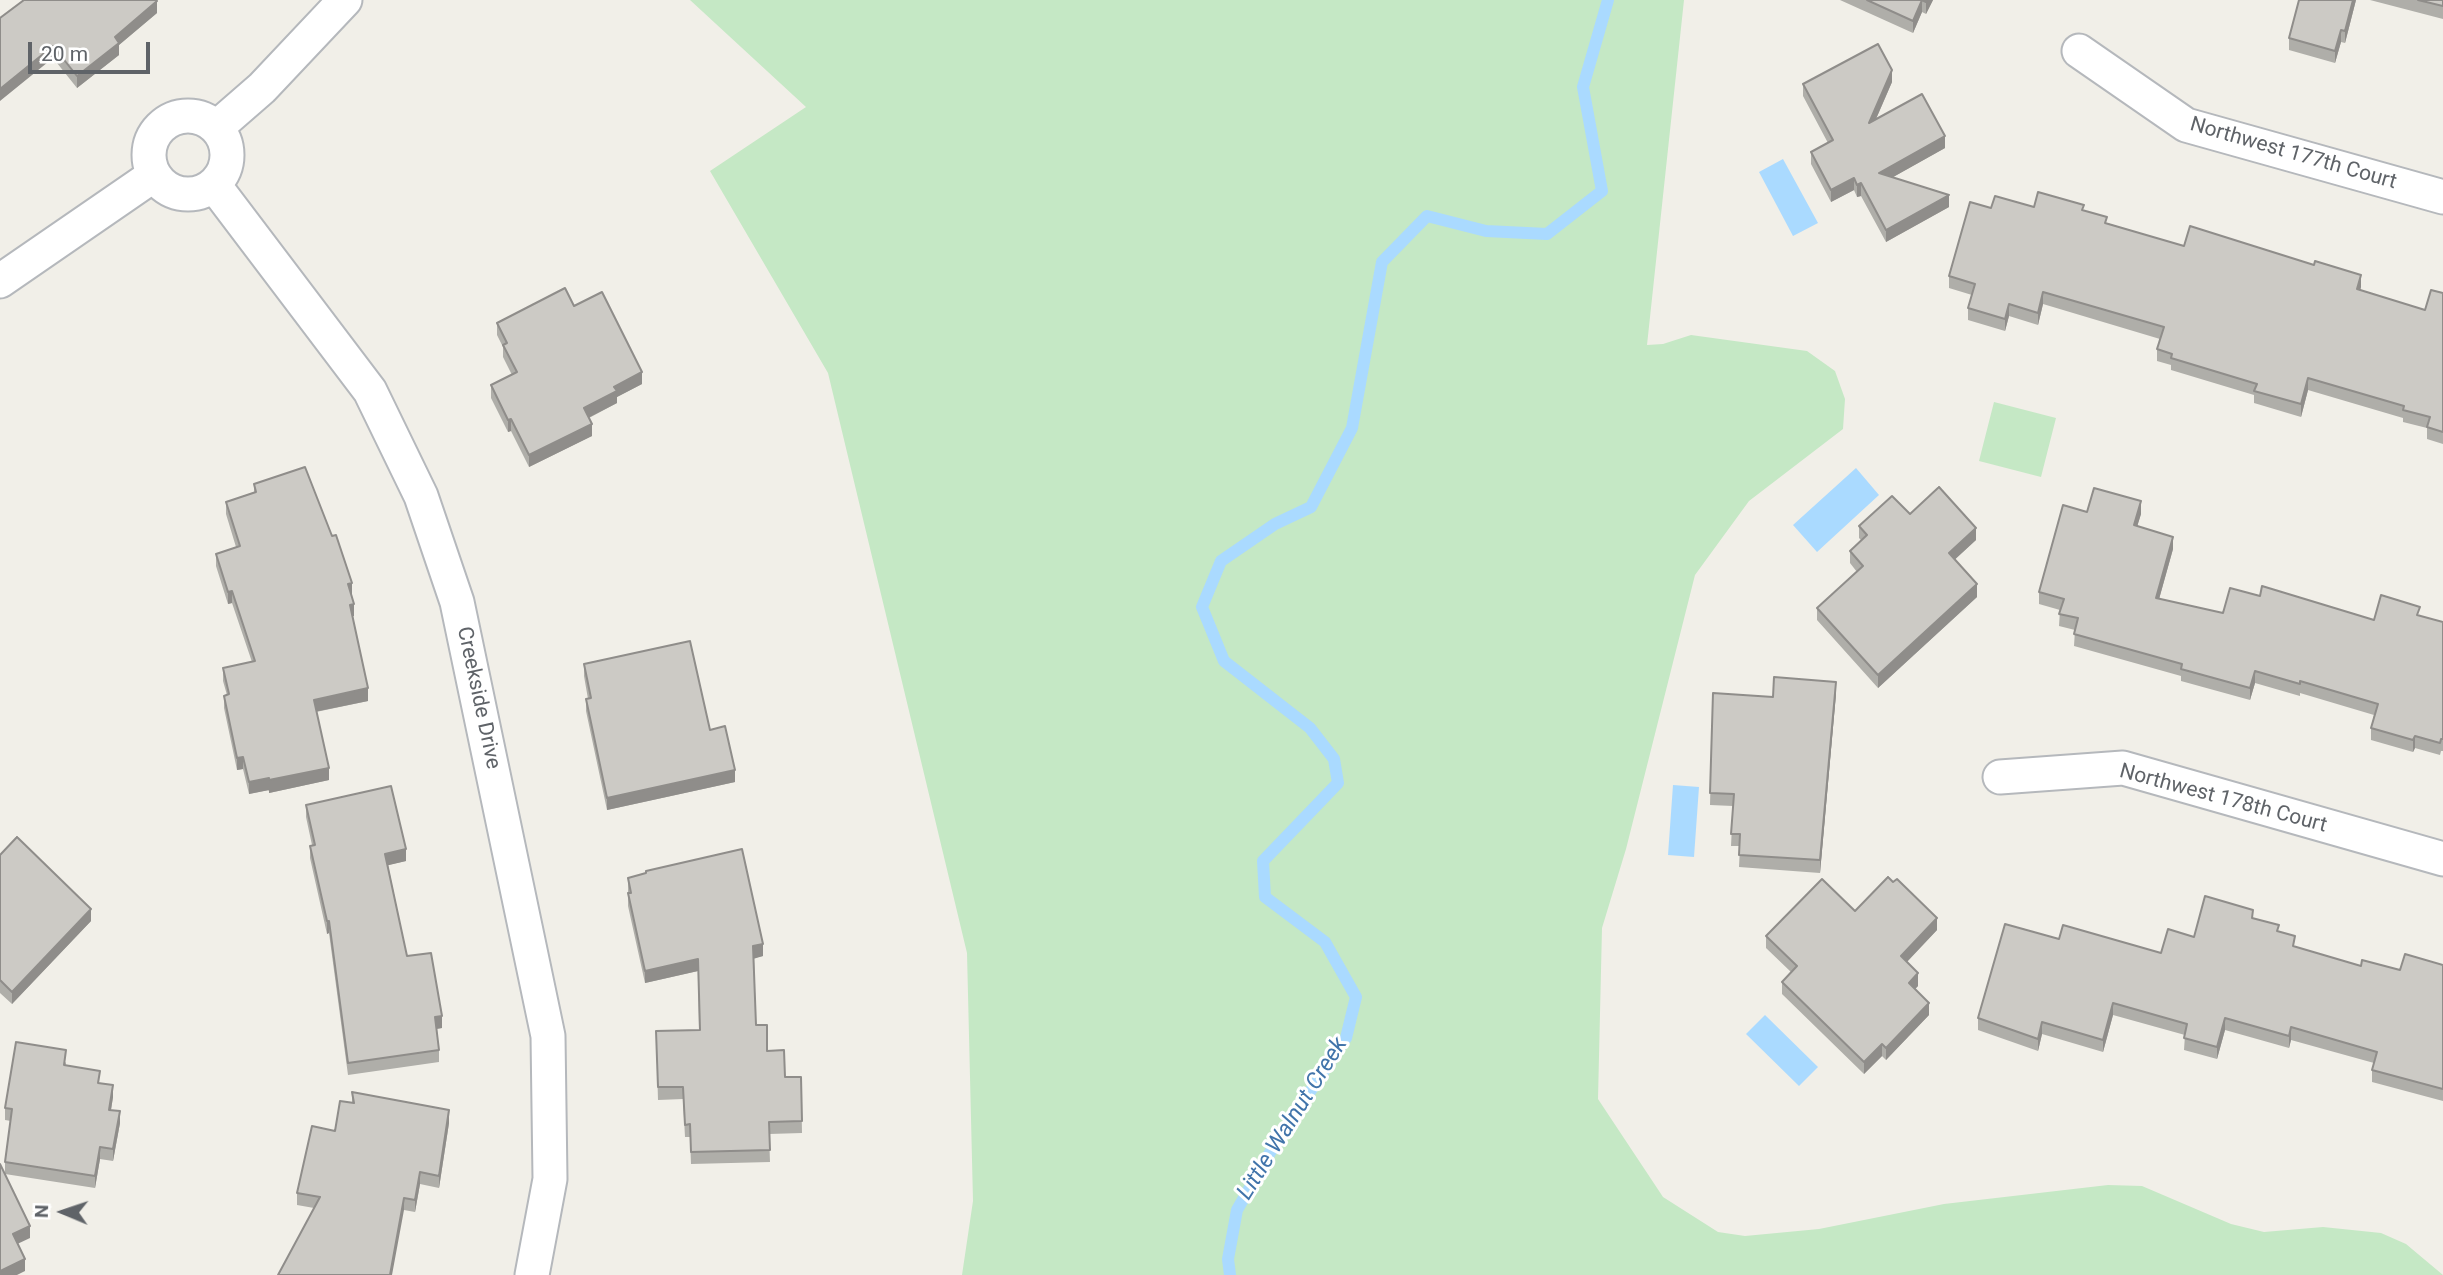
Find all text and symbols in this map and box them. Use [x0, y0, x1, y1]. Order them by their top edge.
scale bar [32, 28, 154, 72]
text: 20 m [41, 42, 88, 66]
street label: Northwest 177th Court [2187, 112, 2399, 196]
street label: Creekside Drive [451, 625, 505, 771]
street label: Northwest 178th Court [2117, 759, 2329, 839]
water label: Little Walnut Creek [1232, 1033, 1354, 1205]
north arrow [28, 1177, 98, 1247]
text: N [30, 1204, 53, 1218]

